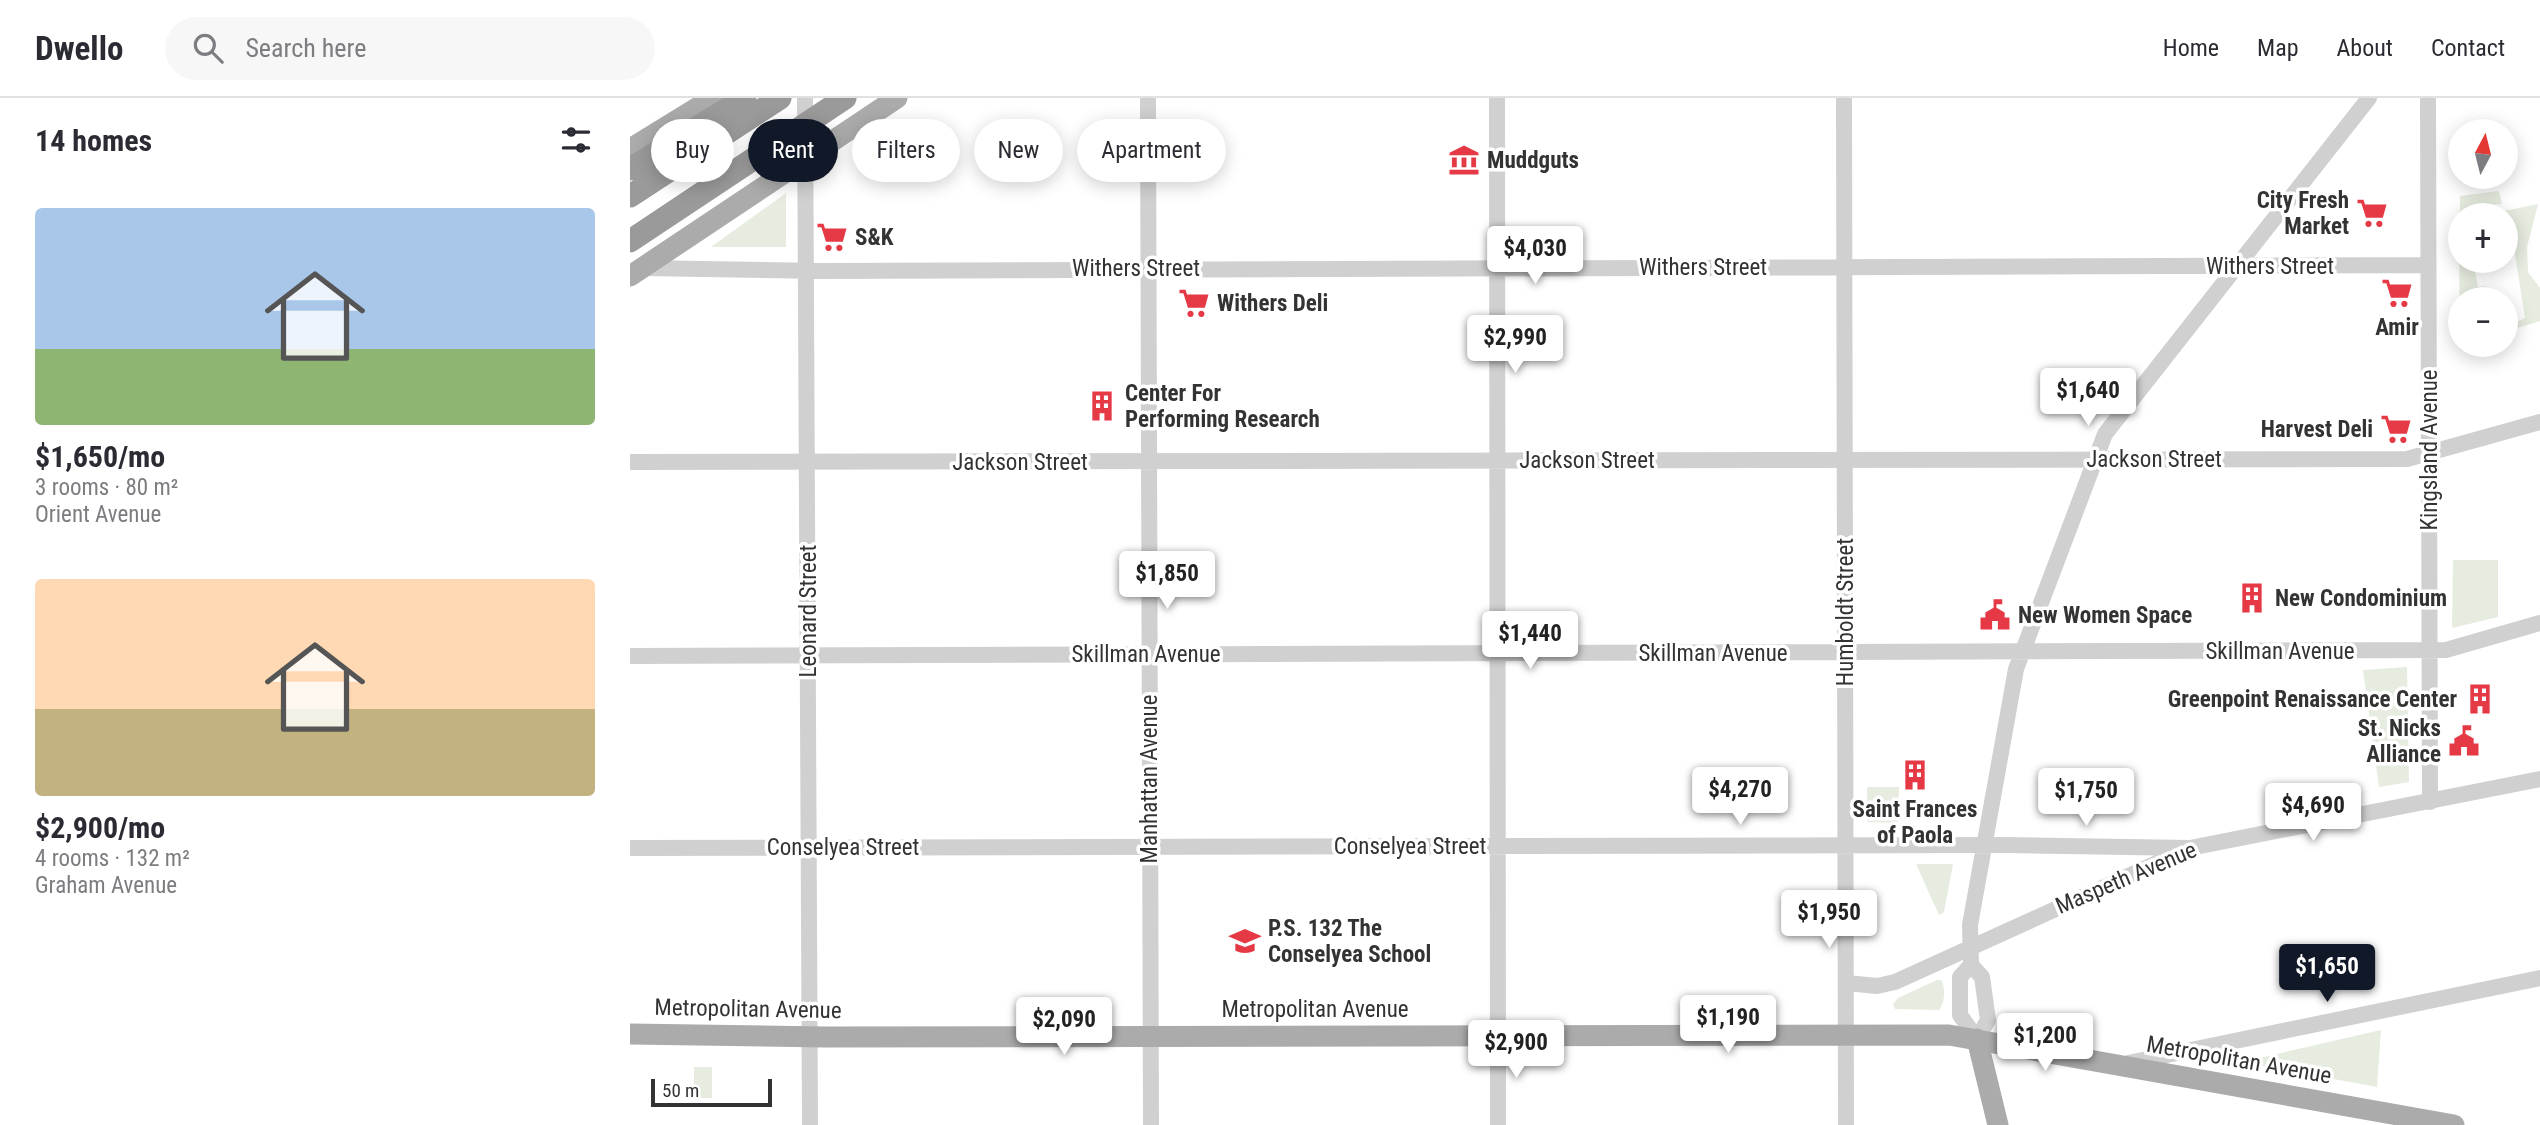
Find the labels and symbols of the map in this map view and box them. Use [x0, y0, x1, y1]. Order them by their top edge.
north arrow [2448, 119, 2518, 189]
museum icon: Muddguts [1447, 143, 1481, 177]
place label: Muddguts [1487, 147, 1579, 174]
place label: City Fresh Market [2257, 187, 2349, 240]
supermarket icon: City Fresh Market [2355, 196, 2389, 230]
supermarket icon: S&K [815, 220, 849, 254]
place label: S&K [855, 224, 894, 251]
pin: $4,030 [1478, 226, 1592, 286]
street label: Withers Street [2206, 253, 2334, 280]
street label: Withers Street [1639, 254, 1767, 281]
street label: Withers Street [1072, 255, 1200, 282]
supermarket icon: Amir [2380, 276, 2414, 310]
supermarket icon: Withers Deli [1177, 286, 1211, 320]
place label: Withers Deli [1217, 290, 1328, 317]
place label: Amir [2375, 314, 2419, 341]
pin: $2,990 [1458, 316, 1572, 375]
pin: $1,640 [2031, 368, 2145, 428]
street label: Kingsland Avenue [2416, 369, 2443, 531]
place label: Center For Performing Research [1125, 380, 1320, 433]
building icon: Center For Performing Research [1085, 389, 1119, 423]
supermarket icon: Harvest Deli [2379, 412, 2413, 446]
place label: Harvest Deli [2261, 416, 2373, 443]
street label: Jackson Street [2086, 446, 2222, 473]
street label: Jackson Street [1519, 447, 1655, 474]
street label: Jackson Street [952, 449, 1088, 476]
street label: Humboldt Street [1832, 538, 1859, 686]
street label: Leonard Street [795, 545, 822, 677]
pin: $1,850 [1110, 552, 1224, 611]
building icon: New Condominium [2235, 581, 2269, 615]
place label: New Condominium [2275, 585, 2447, 612]
public building icon: New Women Space [1978, 598, 2012, 632]
place label: New Women Space [2018, 602, 2192, 629]
pin: $1,440 [1473, 612, 1587, 671]
street label: Skillman Avenue [2205, 638, 2355, 665]
street label: Skillman Avenue [1638, 640, 1788, 667]
street label: Skillman Avenue [1071, 641, 1221, 668]
building icon: Greenpoint Renaissance Center [2463, 682, 2497, 716]
place label: Greenpoint Renaissance Center [2168, 686, 2457, 713]
street label: Manhattan Avenue [1136, 695, 1163, 863]
place label: St. Nicks Alliance [2358, 715, 2441, 768]
public building icon: St. Nicks Alliance [2447, 724, 2481, 758]
building icon: Saint Frances of Paola [1898, 758, 1932, 792]
pin: $4,270 [1683, 768, 1797, 827]
pin: $1,750 [2029, 768, 2143, 828]
pin: $4,690 [2256, 784, 2370, 843]
place label: Saint Frances of Paola [1853, 796, 1977, 849]
street label: Conselyea Street [1334, 833, 1486, 860]
street label: Conselyea Street [767, 834, 919, 861]
street label: Maspeth Avenue [2051, 836, 2201, 920]
pin: $1,950 [1772, 890, 1886, 950]
place label: P.S. 132 The Conselyea School [1268, 915, 1431, 968]
school or university icon: P.S. 132 The Conselyea School [1228, 924, 1262, 958]
pin: $1,650 [2270, 944, 2384, 1004]
street label: Metropolitan Avenue [654, 994, 842, 1024]
street label: Metropolitan Avenue [1221, 996, 1409, 1023]
pin: $1,190 [1671, 996, 1785, 1055]
pin: $2,090 [1007, 998, 1121, 1057]
pin: $1,200 [1988, 1014, 2102, 1073]
pin: $2,900 [1459, 1020, 1573, 1080]
street label: Metropolitan Avenue [2144, 1030, 2334, 1090]
scale bar [651, 1076, 772, 1108]

